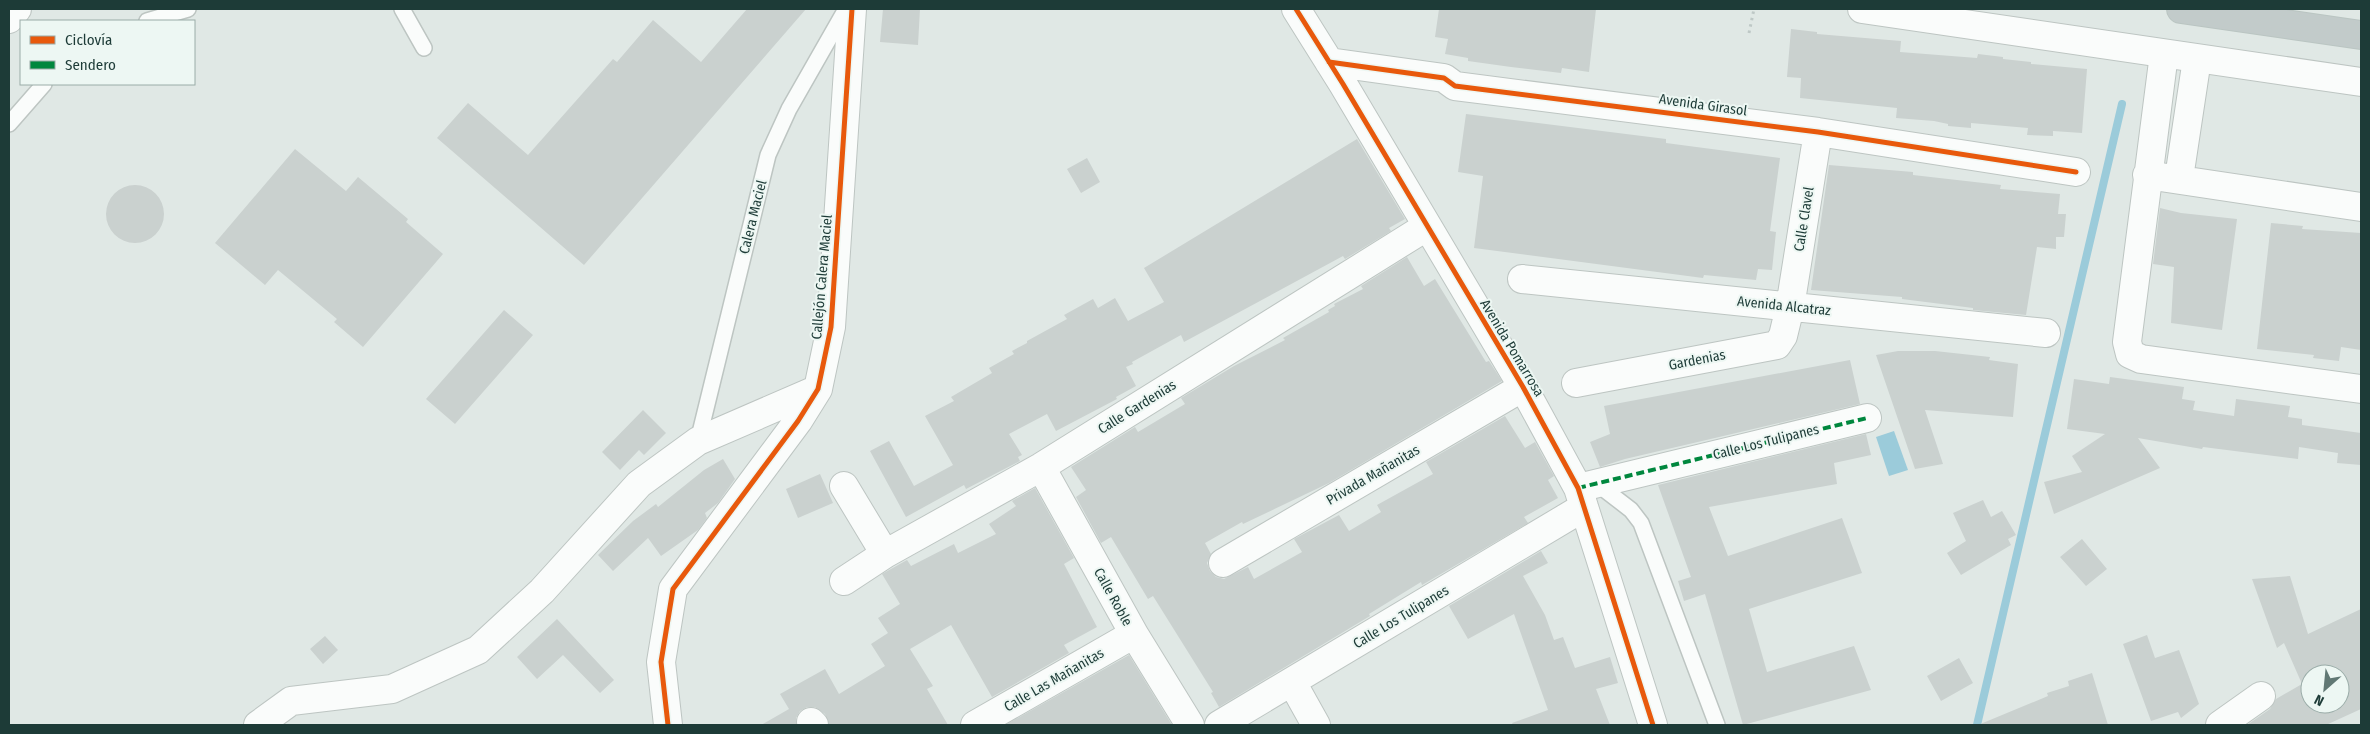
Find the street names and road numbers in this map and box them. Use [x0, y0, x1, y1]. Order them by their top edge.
street label: Avenida Girasol [1658, 90, 1748, 120]
street label: Calera Maciel [736, 178, 770, 256]
street label: Calle Clavel [1790, 185, 1818, 253]
street label: Callejón Calera Maciel [808, 214, 836, 340]
street label: Avenida Alcatraz [1736, 293, 1832, 319]
street label: Avenida Pomarrosa [1476, 296, 1548, 400]
street label: Gardenias [1667, 346, 1727, 374]
street label: Calle Gardenias [1095, 376, 1179, 438]
street label: Calle Los Tulipanes [1711, 421, 1821, 463]
street label: Privada Mañanitas [1323, 441, 1423, 509]
street label: Calle Roble [1090, 565, 1136, 629]
street label: Calle Los Tulipanes [1350, 582, 1452, 652]
street label: Calle Las Mañanitas [1001, 644, 1107, 715]

